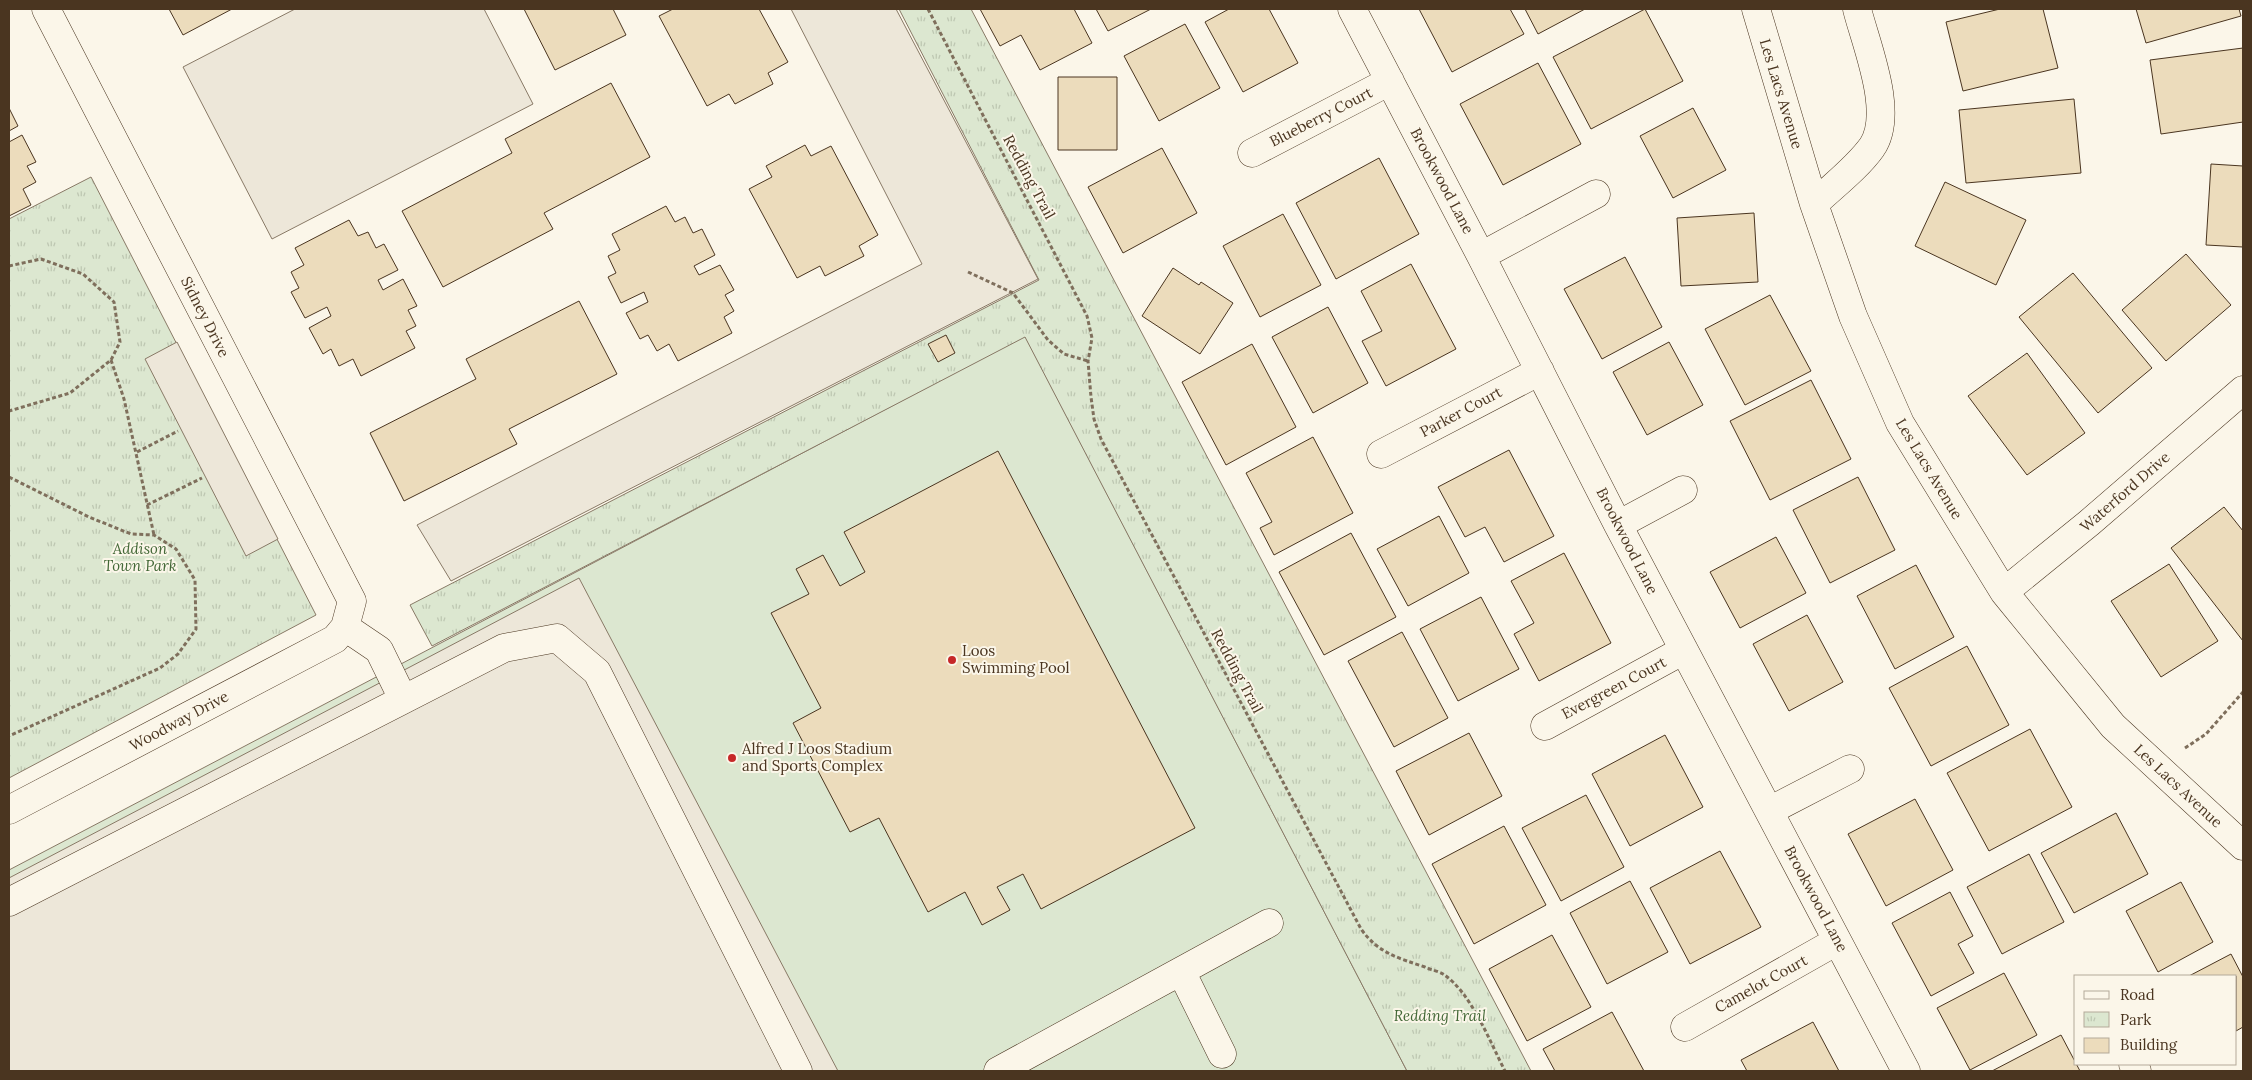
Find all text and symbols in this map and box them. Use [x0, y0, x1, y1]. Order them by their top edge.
street label: Les Lacs Avenue [1756, 36, 1807, 151]
street label: Blueberry Court [1266, 82, 1376, 151]
street label: Brookwood Lane [1406, 124, 1478, 237]
street label: Redding Trail [999, 131, 1060, 222]
street label: Sidney Drive [177, 273, 234, 360]
street label: Parker Court [1416, 382, 1505, 441]
street label: Les Lacs Avenue [1892, 415, 1967, 523]
street label: Waterford Drive [2076, 447, 2174, 536]
street label: Brookwood Lane [1592, 484, 1663, 597]
park label: Addison Town Park [103, 539, 177, 575]
street label: Redding Trail [1207, 625, 1268, 716]
place label: Loos Swimming Pool [962, 641, 1070, 677]
street label: Evergreen Court [1558, 652, 1670, 723]
marker: Loos Swimming Pool [946, 654, 958, 666]
street label: Woodway Drive [126, 686, 232, 755]
place label: Alfred J Loos Stadium and Sports Complex [741, 739, 892, 775]
street label: Les Lacs Avenue [2130, 740, 2227, 832]
marker: Alfred J Loos Stadium and Sports Complex [726, 752, 738, 764]
street label: Brookwood Lane [1780, 842, 1852, 955]
street label: Camelot Court [1711, 950, 1811, 1017]
legend [2074, 975, 2237, 1065]
text: Road [2120, 985, 2155, 1004]
park label: Redding Trail [1394, 1006, 1487, 1025]
text: Park [2120, 1010, 2151, 1029]
text: Building [2120, 1035, 2178, 1054]

